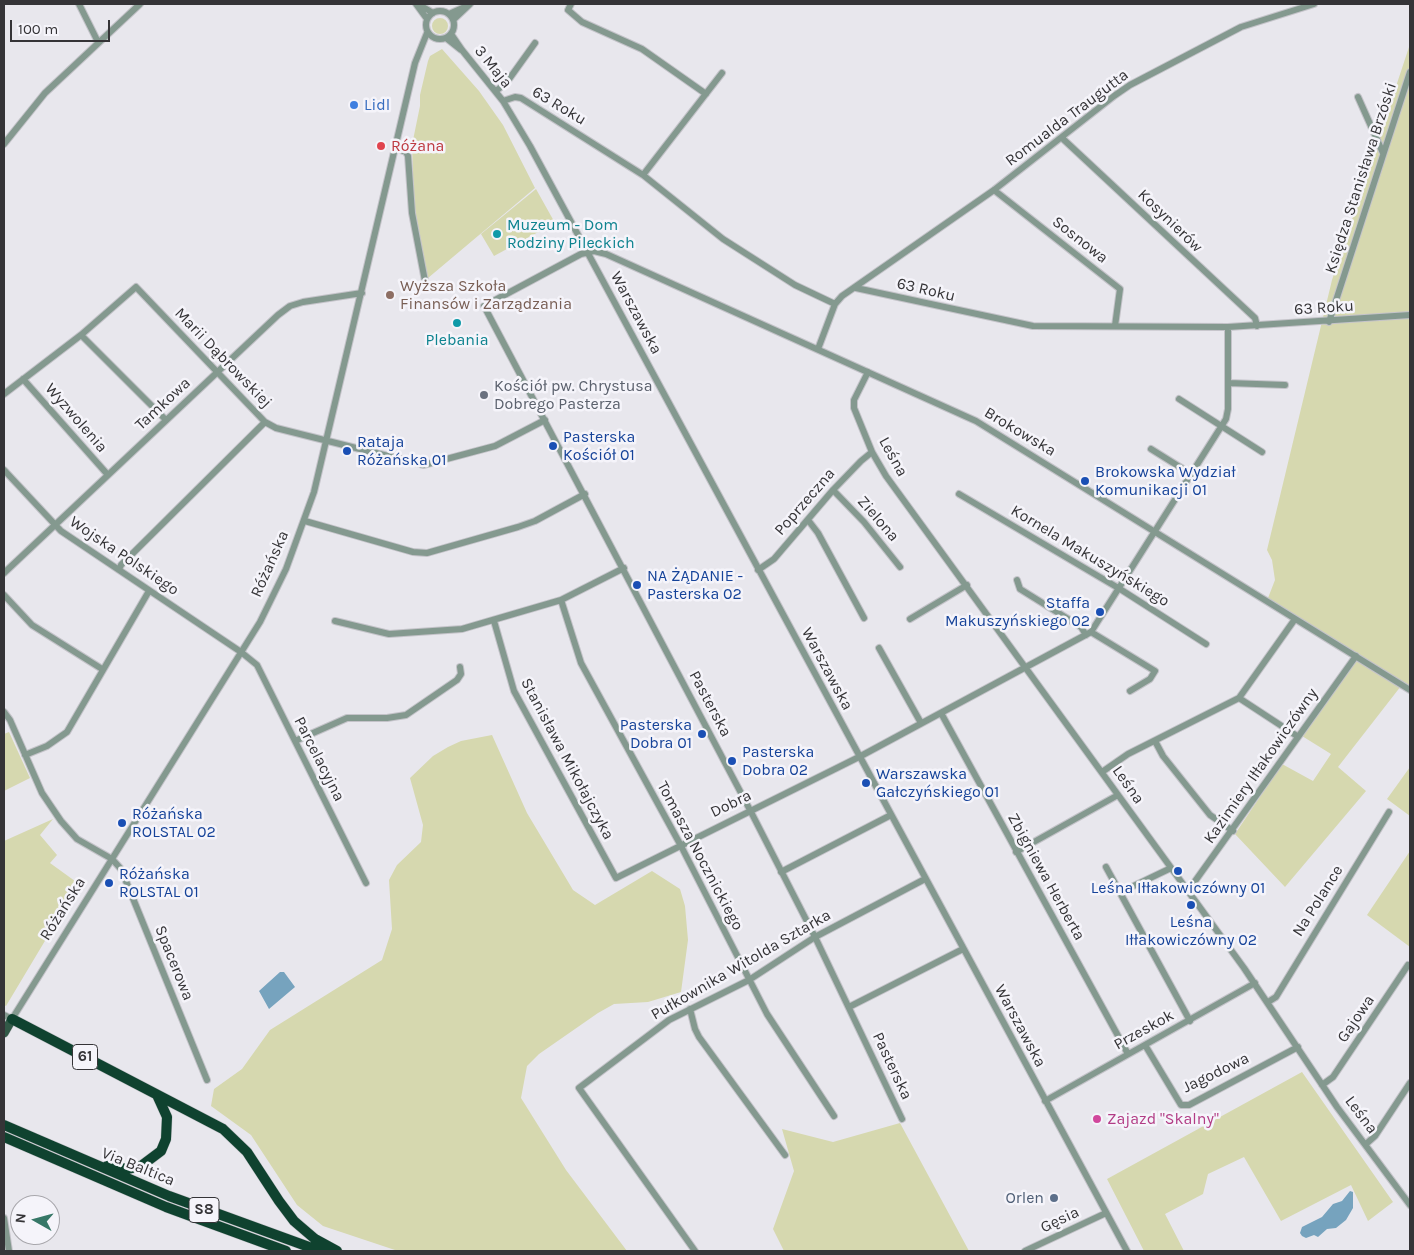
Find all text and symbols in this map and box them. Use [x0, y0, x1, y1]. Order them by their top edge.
scale bar [12, 10, 112, 42]
text: 100 m [18, 20, 58, 38]
street label: 3 Maja [470, 42, 516, 92]
street label: Romualda Traugutta [1002, 65, 1132, 171]
street label: Księdza Stanisława Brzóski [1321, 80, 1401, 276]
street label: 63 Roku [528, 82, 590, 130]
place label: Lidl [364, 95, 390, 115]
marker: Lidl [348, 99, 360, 111]
place label: Różana [391, 136, 444, 156]
marker: Różana [375, 140, 387, 152]
street label: Kosynierów [1134, 185, 1206, 257]
street label: Sosnowa [1048, 212, 1112, 268]
place label: Muzeum - Dom Rodziny Pileckich [507, 215, 635, 253]
marker: Muzeum - Dom Rodziny Pileckich [491, 228, 503, 240]
street label: Warszawska [606, 268, 666, 358]
street label: 63 Roku [895, 274, 957, 306]
place label: Wyższa Szkoła Finansów i Zarządzania [400, 276, 572, 314]
marker: Wyższa Szkoła Finansów i Zarządzania [384, 289, 396, 301]
street label: 63 Roku [1294, 296, 1354, 320]
street label: Marii Dąbrowskiej [170, 304, 276, 412]
marker: Plebania [451, 317, 463, 329]
place label: Plebania [425, 330, 489, 350]
street label: Tamkowa [131, 374, 195, 434]
place label: Kościół pw. Chrystusa Dobrego Pasterza [494, 376, 653, 414]
street label: Wyzwolenia [41, 379, 111, 457]
marker: Kościół pw. Chrystusa Dobrego Pasterza [478, 389, 490, 401]
street label: Brokowska [981, 403, 1059, 461]
place label: Pasterska Kościół 01 [563, 427, 635, 465]
place label: Rataja Różańska 01 [357, 432, 446, 470]
street label: Leśna [874, 434, 912, 480]
marker: Pasterska Kościół 01 [547, 440, 559, 452]
marker: Rataja Różańska 01 [341, 445, 353, 457]
place label: Brokowska Wydział Komunikacji 01 [1095, 462, 1236, 500]
street label: Poprzeczna [771, 464, 839, 540]
marker: Brokowska Wydział Komunikacji 01 [1079, 475, 1091, 487]
street label: Zielona [853, 492, 903, 546]
street label: Kornela Makuszyńskiego [1007, 501, 1173, 611]
street label: Wojska Polskiego [66, 512, 182, 600]
street label: Różańska [247, 528, 293, 600]
place label: NA ŻĄDANIE - Pasterska 02 [647, 566, 743, 604]
marker: NA ŻĄDANIE - Pasterska 02 [631, 579, 643, 591]
place label: Staffa Makuszyńskiego 02 [945, 593, 1090, 631]
marker: Staffa Makuszyńskiego 02 [1094, 606, 1106, 618]
street label: Warszawska [797, 624, 857, 714]
street label: Pasterska [685, 668, 735, 740]
street label: Stanisława Mikołajczyka [516, 675, 618, 843]
street label: Kazimiery Iłłakowiczówny [1200, 685, 1322, 847]
street label: Parcelacyjna [289, 713, 349, 805]
place label: Pasterska Dobra 01 [620, 715, 692, 753]
marker: Pasterska Dobra 01 [696, 728, 708, 740]
place label: Pasterska Dobra 02 [742, 742, 814, 780]
marker: Pasterska Dobra 02 [726, 755, 738, 767]
street label: Leśna [1108, 762, 1148, 808]
place label: Warszawska Gałczyńskiego 01 [876, 764, 999, 802]
marker: Warszawska Gałczyńskiego 01 [860, 777, 872, 789]
street label: Tomasza Nocznickiego [653, 778, 747, 934]
street label: Dobra [707, 786, 755, 822]
place label: Różańska ROLSTAL 02 [132, 804, 216, 842]
street label: Zbigniewa Herberta [1003, 810, 1089, 944]
marker: Różańska ROLSTAL 02 [116, 817, 128, 829]
street label: Na Polance [1289, 862, 1347, 940]
place label: Różańska ROLSTAL 01 [119, 864, 199, 902]
marker: Leśna Iłłakowiczówny 01 [1172, 865, 1184, 877]
street label: Różańska [36, 874, 90, 944]
marker: Różańska ROLSTAL 01 [103, 877, 115, 889]
place label: Leśna Iłłakowiczówny 01 [1091, 878, 1265, 898]
marker: Leśna Iłłakowiczówny 02 [1185, 899, 1197, 911]
street label: Pułkownika Witolda Sztarka [648, 906, 834, 1024]
place label: Leśna Iłłakowiczówny 02 [1125, 912, 1257, 950]
street label: Spacerowa [150, 923, 198, 1003]
street label: Warszawska [990, 981, 1050, 1071]
street label: Gajowa [1333, 992, 1379, 1046]
street label: Przeskok [1111, 1006, 1177, 1054]
street label: Pasterska [868, 1029, 916, 1103]
road number: 61 [72, 1044, 98, 1070]
street label: Jagodowa [1180, 1049, 1252, 1097]
street label: Leśna [1341, 1092, 1381, 1138]
place label: Zajazd "Skalny" [1107, 1109, 1219, 1129]
marker: Zajazd "Skalny" [1091, 1113, 1103, 1125]
street label: Via Baltica [98, 1144, 178, 1190]
place label: Orlen [1006, 1188, 1044, 1208]
marker: Orlen [1048, 1192, 1060, 1204]
north arrow [10, 1195, 60, 1245]
road number: S8 [189, 1198, 219, 1222]
street label: Gęsia [1038, 1203, 1082, 1237]
text: N [12, 1212, 30, 1224]

